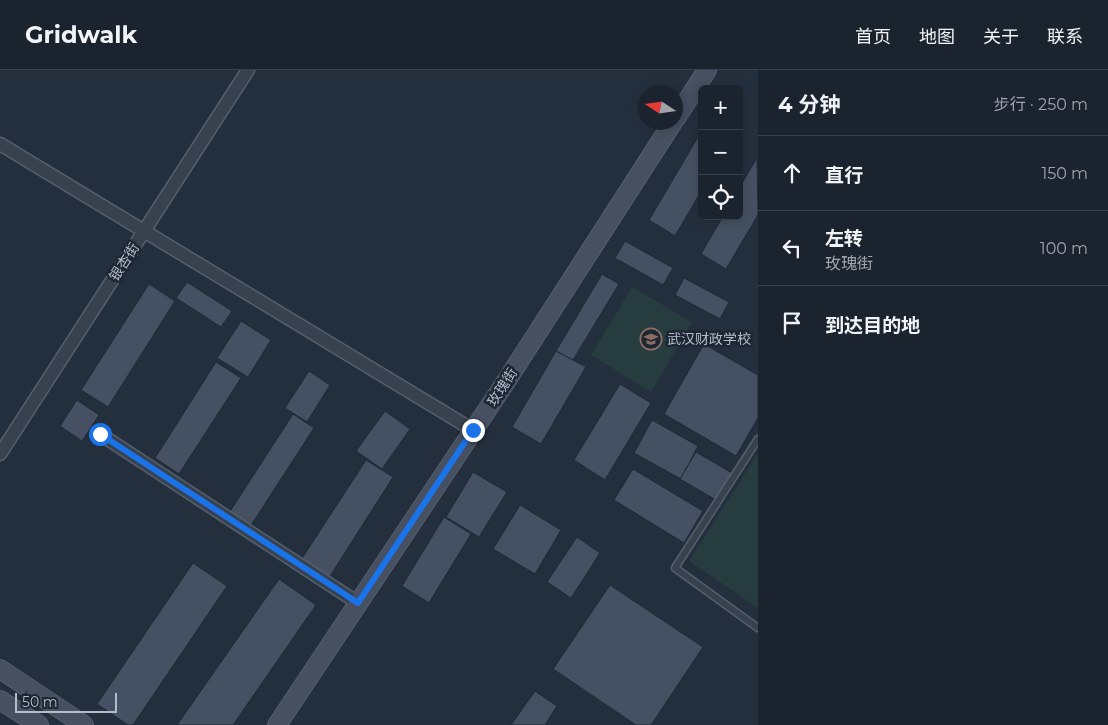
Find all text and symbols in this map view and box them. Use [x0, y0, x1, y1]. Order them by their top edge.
text: Gridwalk [25, 20, 137, 49]
text: 首页 [855, 26, 891, 48]
text: 地图 [919, 26, 955, 48]
text: 关于 [983, 26, 1019, 48]
text: 联系 [1047, 26, 1083, 48]
north arrow [638, 85, 683, 130]
map controls [698, 85, 743, 220]
button: + [698, 85, 743, 130]
text: 4 分钟 [778, 92, 840, 117]
text: 步行 · 250 m [994, 95, 1088, 114]
button: − [698, 130, 743, 175]
icon: ahead [778, 159, 806, 187]
text: 直行 [825, 164, 863, 187]
text: 150 m [1041, 164, 1088, 183]
button: locate [698, 175, 743, 220]
text: 左转 [825, 227, 863, 250]
icon: left [778, 234, 806, 262]
street label: 银杏街 [105, 239, 143, 285]
text: 100 m [1040, 239, 1088, 258]
text: 玫瑰街 [825, 254, 873, 273]
icon: arrive [778, 309, 806, 337]
text: 到达目的地 [825, 314, 920, 337]
school or university icon: 武汉财政学校 [639, 327, 663, 351]
place label: 武汉财政学校 [667, 330, 751, 348]
street label: 玫瑰街 [483, 364, 521, 410]
route end [462, 419, 485, 442]
route start [89, 423, 112, 446]
scale bar [15, 690, 118, 713]
text: 50 m [22, 693, 58, 711]

